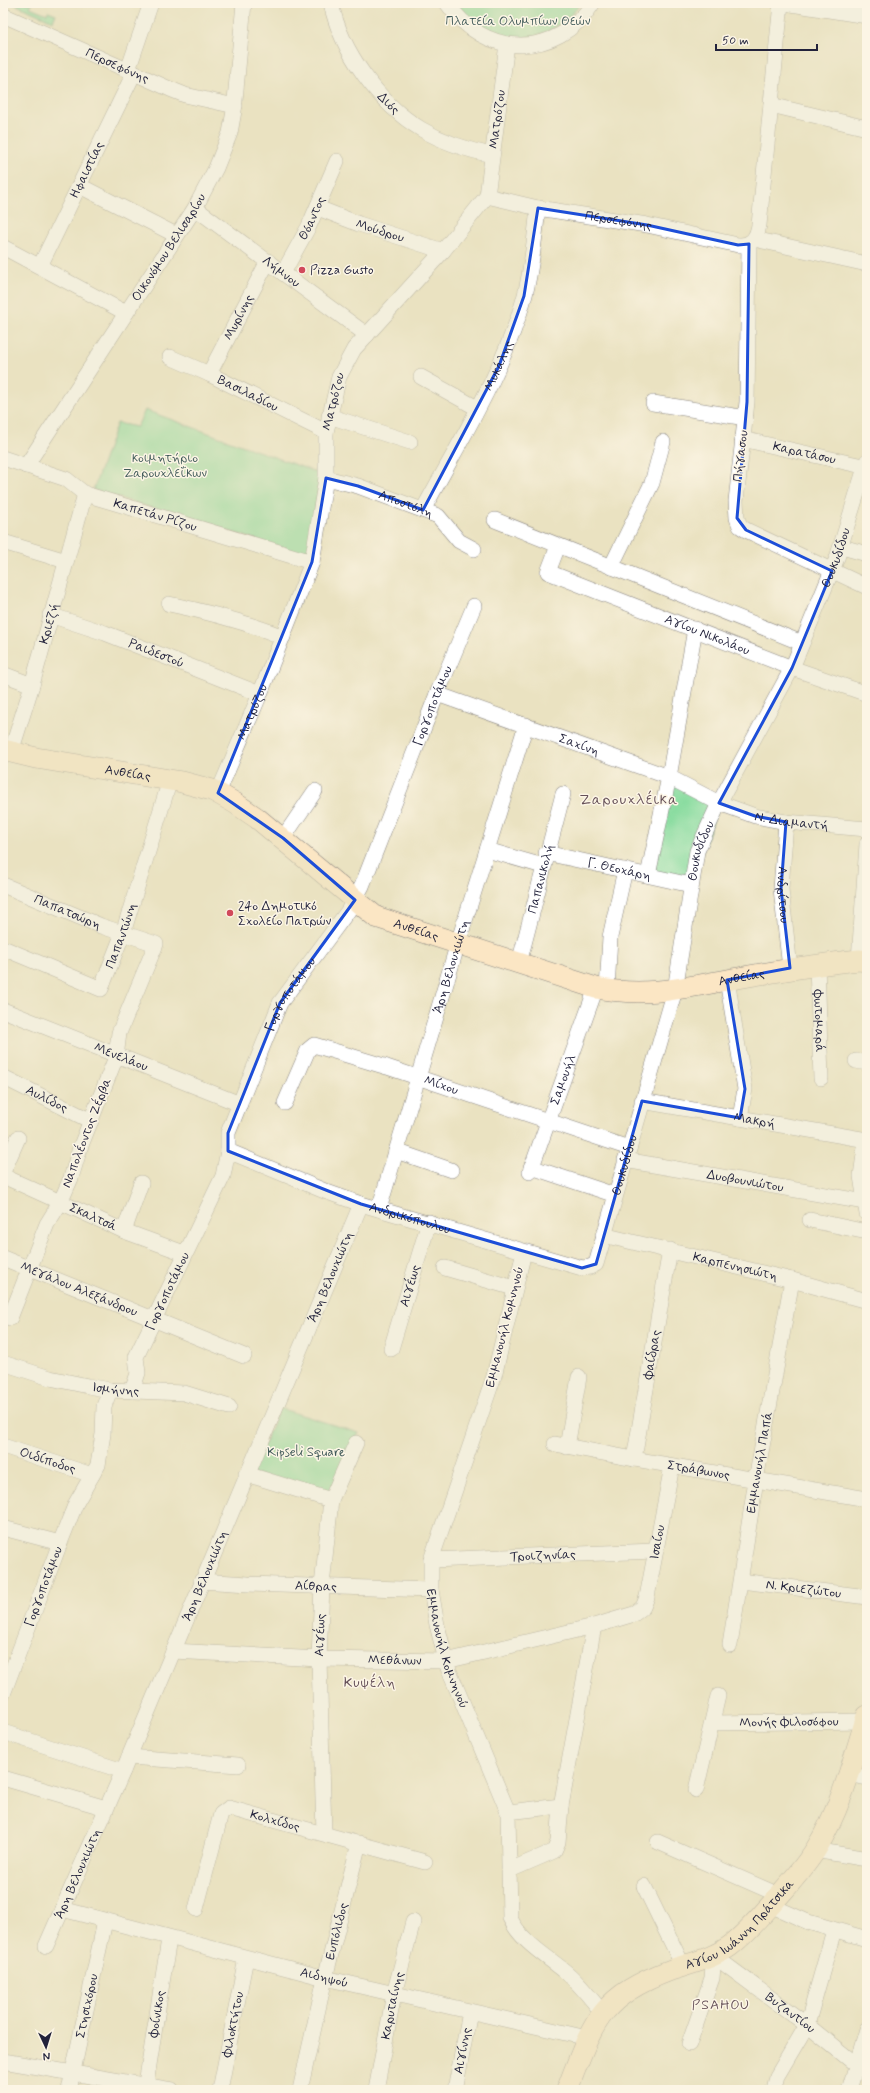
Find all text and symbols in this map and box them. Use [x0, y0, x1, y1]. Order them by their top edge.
park label: Πλατεία Ολυμπίων Θεών [446, 13, 591, 30]
scale bar [716, 26, 817, 52]
text: 50 m [722, 33, 749, 49]
street label: Περσεφόνης [83, 44, 152, 87]
street label: Διός [373, 88, 404, 118]
street label: Ματρόζου [485, 89, 509, 150]
street label: Ηφαιστίας [66, 138, 108, 201]
street label: Οικονόμου Βελισαρίου [128, 190, 210, 305]
street label: Θόαντος [294, 193, 329, 243]
street label: Περσεφόνης [584, 207, 654, 234]
street label: Μούδρου [354, 215, 406, 246]
street label: Λήμνου [259, 252, 304, 291]
place label: Pizza Gusto [310, 262, 374, 279]
marker: Pizza Gusto [297, 265, 307, 275]
street label: Μυρίνης [220, 291, 258, 343]
street label: Μυκάλης [480, 338, 517, 394]
street label: Ματρόζου [318, 369, 349, 432]
street label: Βασιλαδίου [215, 371, 281, 416]
street label: Πήγασου [729, 429, 753, 483]
street label: Καρατάσου [771, 438, 838, 468]
park label: κοιμητήριο Ζαρουχλεΐκων [123, 450, 207, 482]
street label: Αποστόλη [376, 486, 435, 522]
street label: Καπετάν Ρίζου [112, 495, 199, 536]
street label: Θουκυδίδου [817, 526, 854, 590]
street label: Κριεζή [35, 601, 63, 646]
street label: Αγίου Νικολάου [662, 610, 752, 659]
street label: Ραιδεστού [126, 635, 187, 672]
street label: Γοργοποτάμου [409, 663, 456, 748]
street label: Ματρόζου [233, 681, 272, 743]
street label: Σαχίνη [557, 730, 602, 760]
street label: Ανθείας [103, 761, 152, 785]
district label: Ζαρουχλέικα [580, 790, 678, 810]
street label: Ν. Διαμαντή [753, 808, 829, 834]
street label: Θουκυδίδου [684, 818, 718, 882]
street label: Παπανικολή [524, 842, 558, 915]
street label: Γ. Θεοχάρη [586, 854, 653, 884]
street label: Ανδρίτσου [772, 866, 793, 924]
street label: Παπατσώρη [32, 890, 104, 934]
place label: 24ο Δημοτικό Σχολείο Πατρών [238, 898, 332, 930]
street label: Παπαντώνη [101, 901, 140, 971]
marker: 24ο Δημοτικό Σχολείο Πατρών [225, 908, 235, 918]
street label: Ανθείας [391, 915, 441, 945]
street label: Άρη Βελουχιώτη [429, 918, 473, 1015]
street label: Γοργοποτάμου [261, 954, 320, 1034]
street label: Ανθείας [717, 965, 766, 990]
street label: Φωτομαρά [809, 988, 829, 1052]
street label: Μενελάου [92, 1038, 151, 1075]
street label: Σαμουήλ [546, 1052, 580, 1107]
street label: Μίχου [422, 1071, 461, 1099]
street label: Ναπολέοντος Ζέρβα [58, 1076, 116, 1190]
street label: Αυλίδος [23, 1081, 71, 1117]
street label: Μακρή [732, 1109, 776, 1132]
street label: Θουκυδίδου [608, 1133, 641, 1198]
street label: Δυοβουνιώτου [706, 1166, 785, 1196]
street label: Ανδρικόπουλου [367, 1198, 453, 1238]
street label: Σκαλτσά [67, 1199, 120, 1235]
street label: Άρη Βελουχιώτη [304, 1229, 357, 1325]
street label: Καρπενησιώτη [691, 1248, 779, 1285]
street label: Γοργοποτάμου [142, 1249, 194, 1333]
street label: Μεγάλου Αλεξάνδρου [18, 1257, 140, 1320]
street label: Αιγέως [396, 1262, 424, 1309]
street label: Εμμανουήλ Κομνηνού [482, 1265, 528, 1389]
street label: Φαίδρας [639, 1328, 665, 1382]
street label: Ισμήνης [91, 1378, 140, 1400]
street label: Εμμανουήλ Παπά [742, 1410, 777, 1514]
street label: Οιδίποδος [17, 1443, 78, 1478]
park label: Kipseli Square [267, 1444, 345, 1461]
street label: Στράβωνος [666, 1456, 732, 1484]
street label: Ισαίου [646, 1523, 669, 1561]
street label: Άρη Βελουχιώτη [178, 1528, 232, 1624]
street label: Γοργοποτάμου [21, 1544, 67, 1629]
street label: Τροιζηνίας [510, 1546, 577, 1565]
street label: Ν. Κριεζώτου [765, 1576, 842, 1602]
street label: Αίθρας [295, 1577, 337, 1595]
street label: Εμμανουήλ Κομνηνού [422, 1587, 472, 1711]
street label: Αιγέως [311, 1613, 329, 1657]
street label: Μεθάνων [368, 1651, 422, 1669]
district label: Κυψέλη [344, 1673, 396, 1692]
street label: Μονής Φιλοσόφου [739, 1713, 839, 1731]
street label: Κολχίδος [248, 1806, 302, 1836]
street label: Άρη Βελουχιώτη [51, 1826, 105, 1921]
street label: Αγίου Ιωάννη Πράτσικα [683, 1876, 798, 1973]
street label: Ευπόλιδος [321, 1901, 352, 1962]
street label: Αιδηψού [298, 1963, 350, 1992]
street label: Καρυταίνης [377, 1970, 408, 2041]
street label: Στησιχόρου [72, 1972, 102, 2040]
street label: Βυζαντίου [762, 1988, 819, 2037]
street label: Φοίνικος [145, 1989, 169, 2040]
street label: Φιλοκτήτου [218, 1990, 248, 2060]
district label: PSAHOU [692, 1996, 750, 2014]
street label: Αιγίνης [450, 2026, 475, 2075]
north arrow [26, 2027, 66, 2067]
text: N [42, 2049, 51, 2063]

